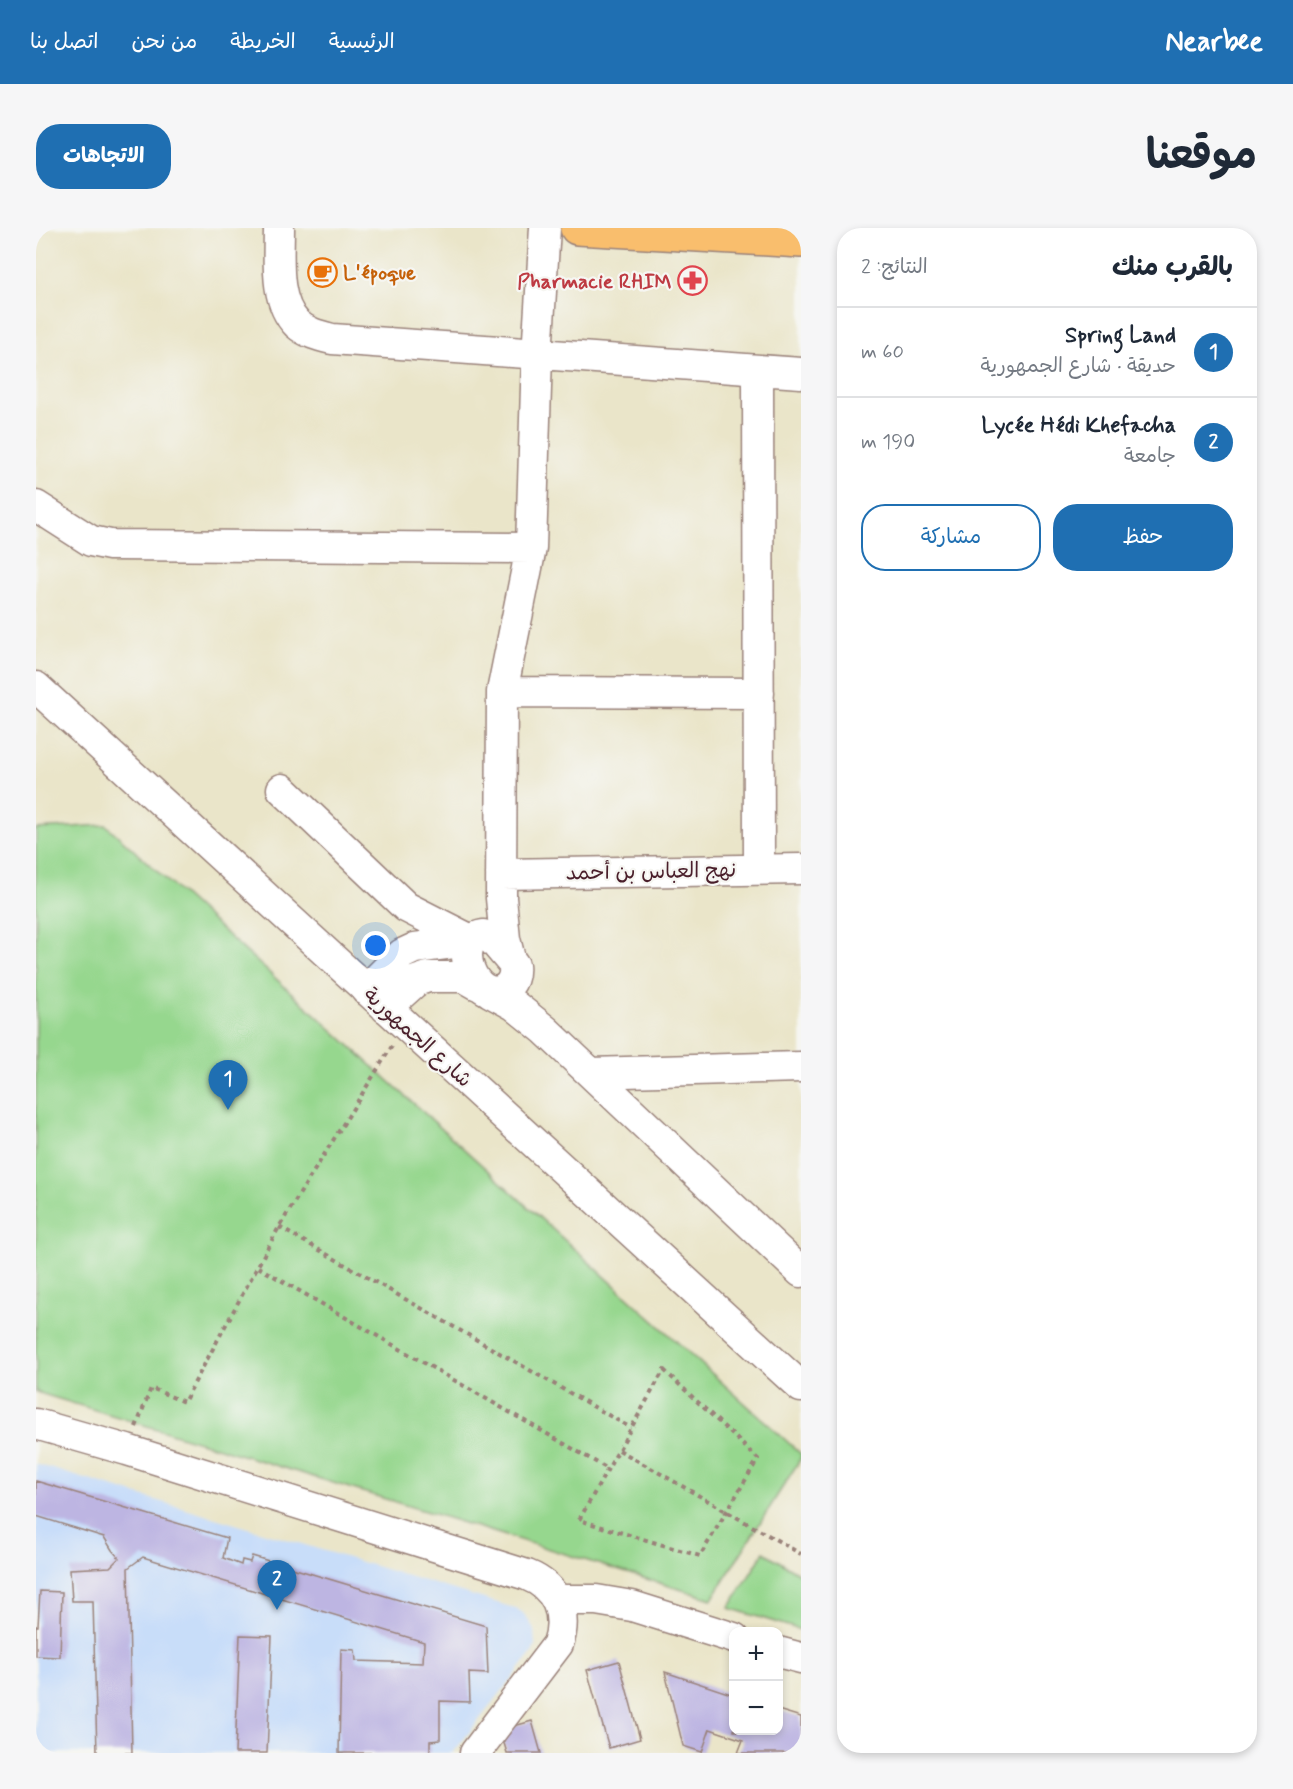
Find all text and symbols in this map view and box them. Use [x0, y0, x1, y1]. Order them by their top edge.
text: Nearbee [1165, 24, 1263, 61]
text: اتصل بنا [30, 28, 98, 56]
text: من نحن [131, 28, 197, 56]
text: الخريطة [230, 28, 296, 56]
text: الرئيسية [329, 28, 395, 56]
button: الاتجاهات [36, 124, 171, 189]
text: موقعنا [1146, 129, 1257, 184]
text: بالقرب منك [1112, 251, 1233, 285]
text: النتائج: 2 [861, 254, 928, 281]
cafe icon: L'époque [306, 256, 338, 288]
place label: L'époque [343, 259, 416, 287]
pharmacy icon: Pharmacie RHIM [677, 265, 709, 297]
place label: Pharmacie RHIM [517, 268, 672, 296]
text: Spring Land [1065, 322, 1176, 350]
text: 60 m [861, 339, 904, 366]
text: 1 [1209, 339, 1218, 366]
text: حديقة · شارع الجمهورية [981, 353, 1176, 380]
text: Lycée Hédi Khefacha [981, 412, 1176, 440]
text: 190 m [861, 429, 915, 456]
text: 2 [1209, 429, 1218, 456]
text: جامعة [1124, 443, 1176, 470]
button: مشاركة [861, 504, 1041, 571]
button: حفظ [1053, 504, 1233, 571]
street label: نهج العباس بن أحمد [566, 857, 737, 887]
your location [361, 931, 390, 960]
street label: شارع الجمهورية [357, 981, 478, 1094]
pin: 1 [208, 1060, 248, 1110]
pin: 2 [258, 1560, 296, 1610]
map controls [729, 1627, 783, 1735]
button: + [729, 1627, 783, 1681]
button: − [729, 1681, 783, 1735]

